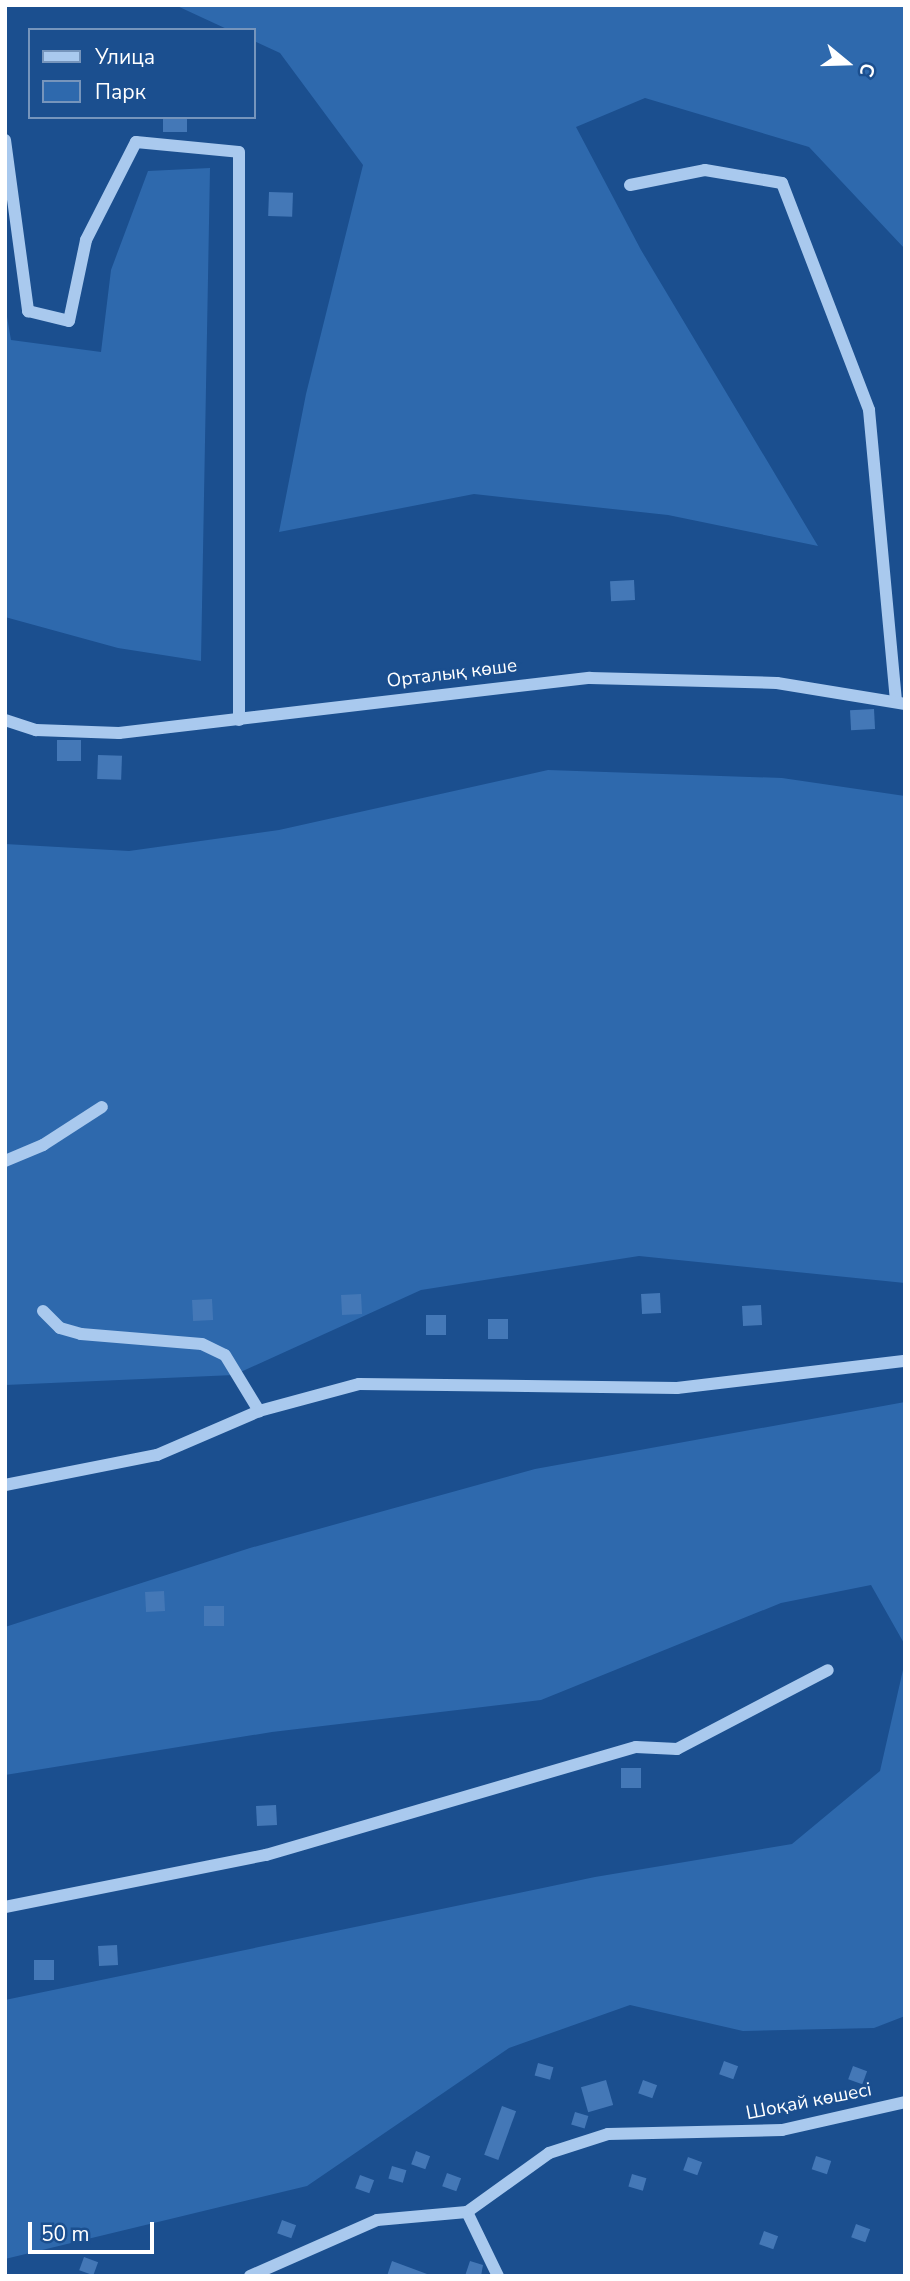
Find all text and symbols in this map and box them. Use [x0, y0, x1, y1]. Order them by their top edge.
legend [28, 28, 256, 119]
north arrow [812, 28, 882, 98]
text: Улица [95, 43, 155, 71]
text: С [852, 60, 881, 80]
text: Парк [95, 78, 146, 106]
street label: Орталық көше [386, 655, 518, 693]
street label: Шоқай көшесі [744, 2079, 874, 2125]
scale bar [32, 2208, 158, 2252]
text: 50 m [41, 2220, 90, 2248]

